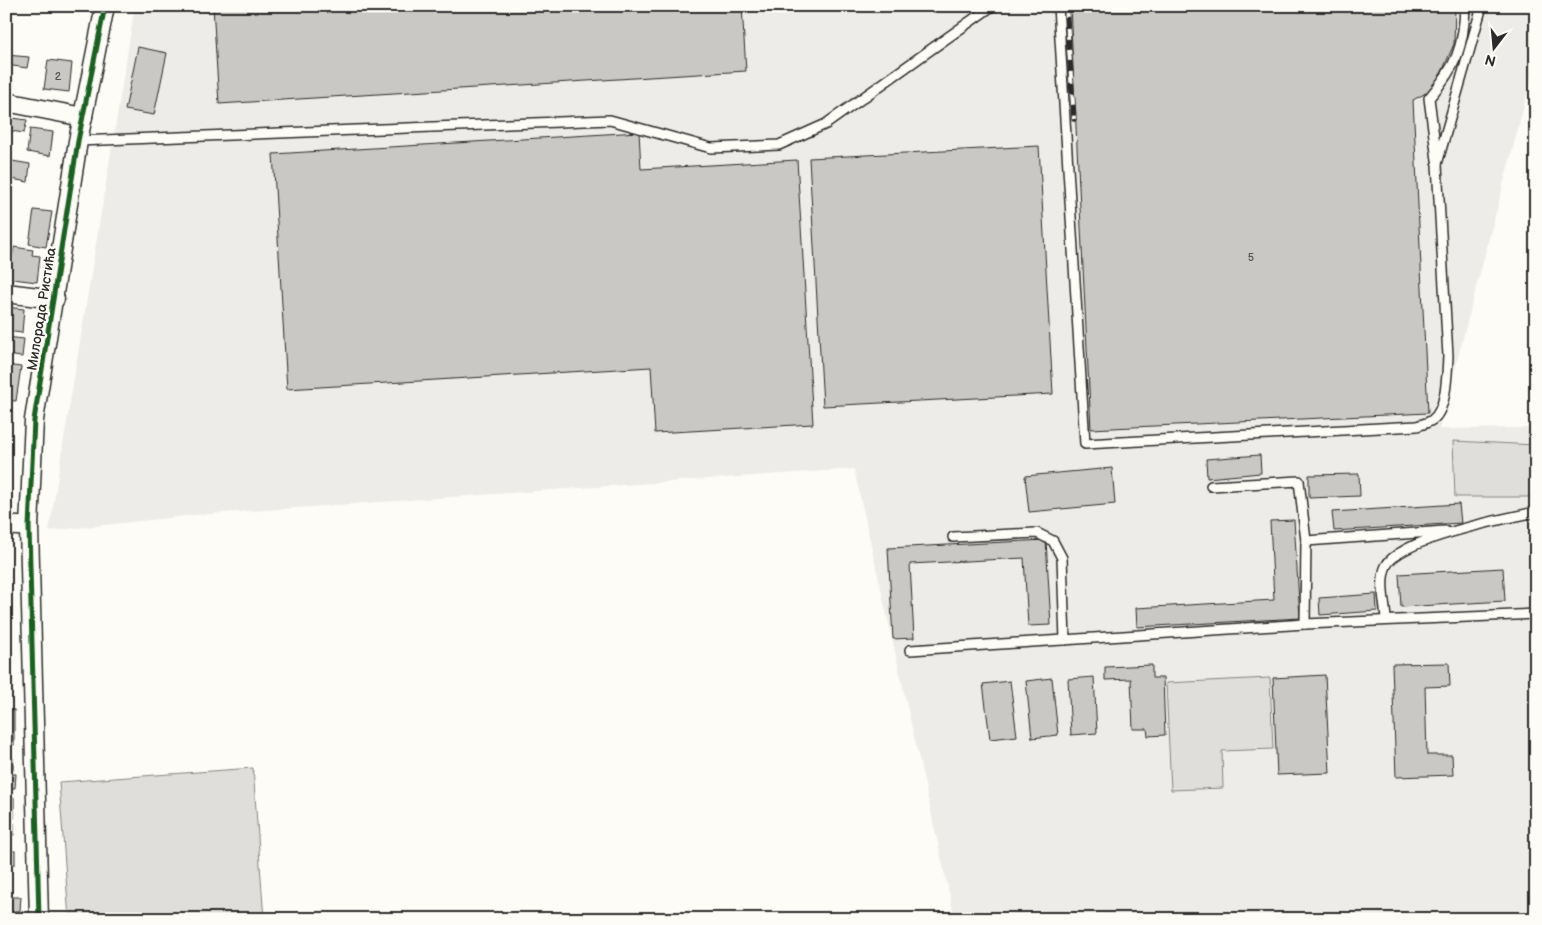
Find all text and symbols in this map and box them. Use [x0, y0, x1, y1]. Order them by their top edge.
north arrow [1470, 22, 1520, 72]
text: N [1483, 50, 1498, 70]
house number: 2 [55, 70, 62, 83]
street label: Милорада Ристића [23, 245, 60, 372]
house number: 5 [1248, 251, 1254, 264]

